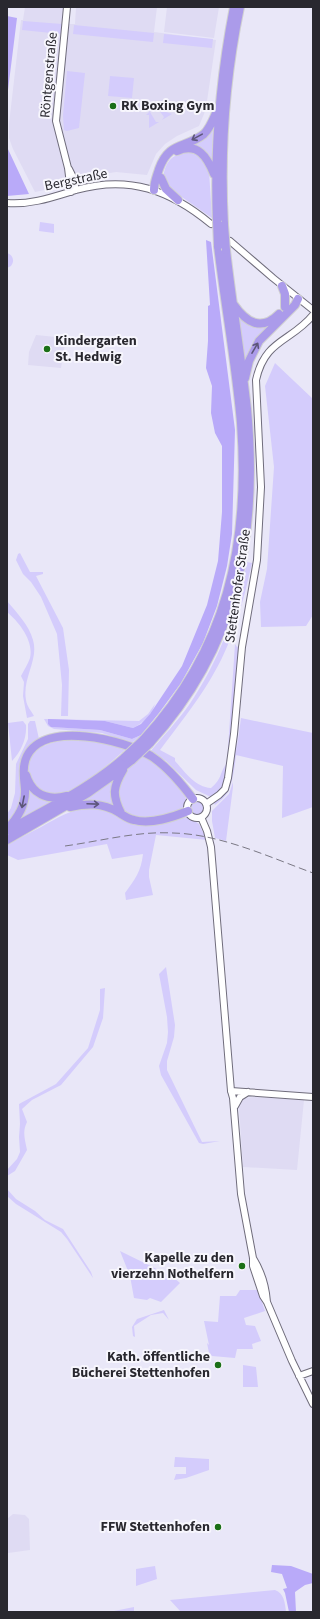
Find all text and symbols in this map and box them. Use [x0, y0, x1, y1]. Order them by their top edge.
street label: Röntgenstraße [35, 31, 63, 119]
place label: RK Boxing Gym [121, 96, 214, 116]
marker: RK Boxing Gym [108, 101, 118, 111]
one-way arrow [191, 134, 203, 142]
street label: Bergstraße [43, 164, 109, 196]
place label: Kindergarten St. Hedwig [55, 331, 137, 367]
one-way arrow [252, 342, 260, 354]
marker: Kindergarten St. Hedwig [42, 344, 52, 354]
street label: Stettenhofer Straße [220, 528, 256, 644]
one-way arrow [19, 795, 27, 808]
one-way arrow [86, 800, 99, 808]
place label: Kapelle zu den vierzehn Nothelfern [111, 1248, 234, 1284]
marker: Kapelle zu den vierzehn Nothelfern [237, 1261, 247, 1271]
place label: Kath. öffentliche Bücherei Stettenhofen [72, 1347, 210, 1383]
marker: Kath. öffentliche Bücherei Stettenhofen [213, 1360, 223, 1370]
place label: FFW Stettenhofen [101, 1517, 210, 1537]
marker: FFW Stettenhofen [213, 1522, 223, 1532]

